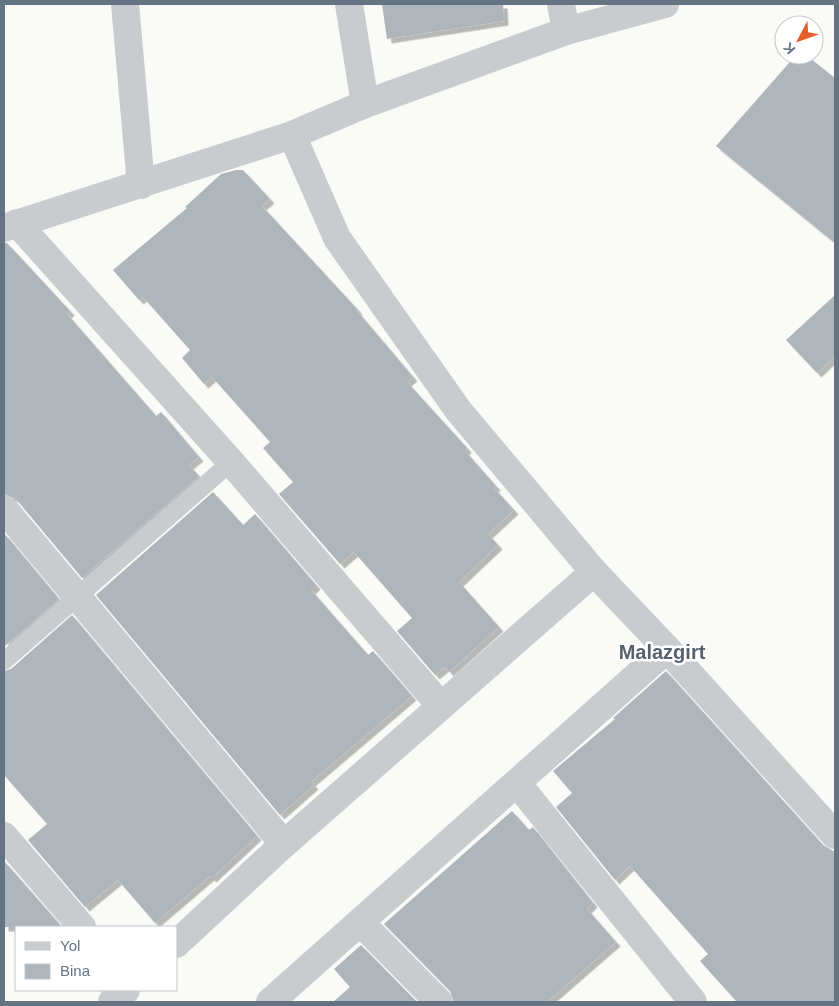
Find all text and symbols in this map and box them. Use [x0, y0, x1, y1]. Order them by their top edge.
north arrow [774, 15, 824, 65]
text: K [780, 39, 799, 58]
district label: Malazgirt [619, 641, 706, 663]
legend [15, 926, 178, 991]
text: Yol [60, 937, 80, 954]
text: Bina [60, 962, 91, 979]

